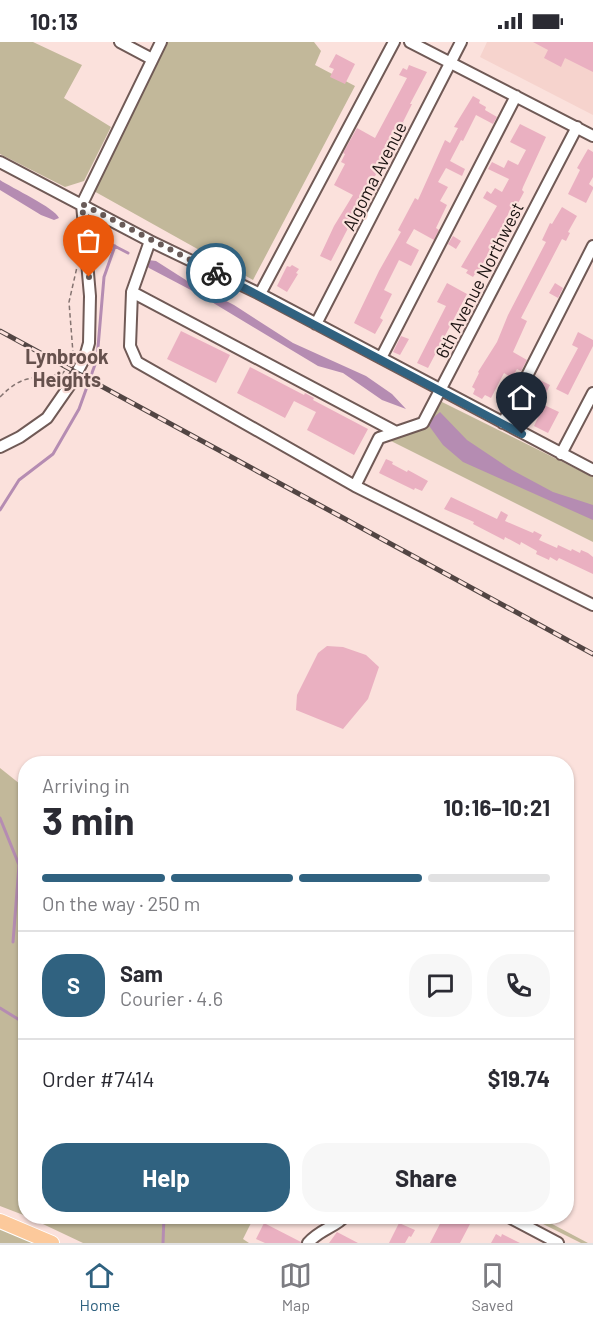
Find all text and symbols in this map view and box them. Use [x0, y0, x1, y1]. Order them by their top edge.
text: 10:13 [30, 8, 78, 34]
street label: Algoma Avenue [337, 118, 411, 234]
street label: 6th Avenue Northwest [430, 198, 528, 362]
pin [63, 215, 114, 277]
icon: bag [72, 224, 105, 257]
courier [186, 243, 246, 303]
icon: bike [200, 257, 233, 290]
district label: Lynbrook Heights [25, 344, 109, 391]
pin [496, 372, 547, 434]
icon: home [505, 381, 538, 414]
text: Arriving in [42, 773, 130, 797]
text: 10:16–10:21 [443, 794, 550, 820]
text: 3 min [42, 796, 135, 843]
text: On the way · 250 m [42, 891, 200, 915]
button: chat [409, 954, 472, 1017]
button: phone [487, 954, 550, 1017]
text: Sam [120, 960, 163, 986]
text: S [67, 972, 80, 998]
text: Courier · 4.6 [120, 986, 223, 1010]
text: Order #7414 [42, 1065, 155, 1091]
text: $19.74 [488, 1065, 550, 1091]
button: Help [42, 1143, 290, 1212]
button: Share [302, 1143, 550, 1212]
tab: Home [80, 1259, 120, 1314]
tab: Map [279, 1259, 312, 1314]
tab: Saved [471, 1259, 513, 1314]

